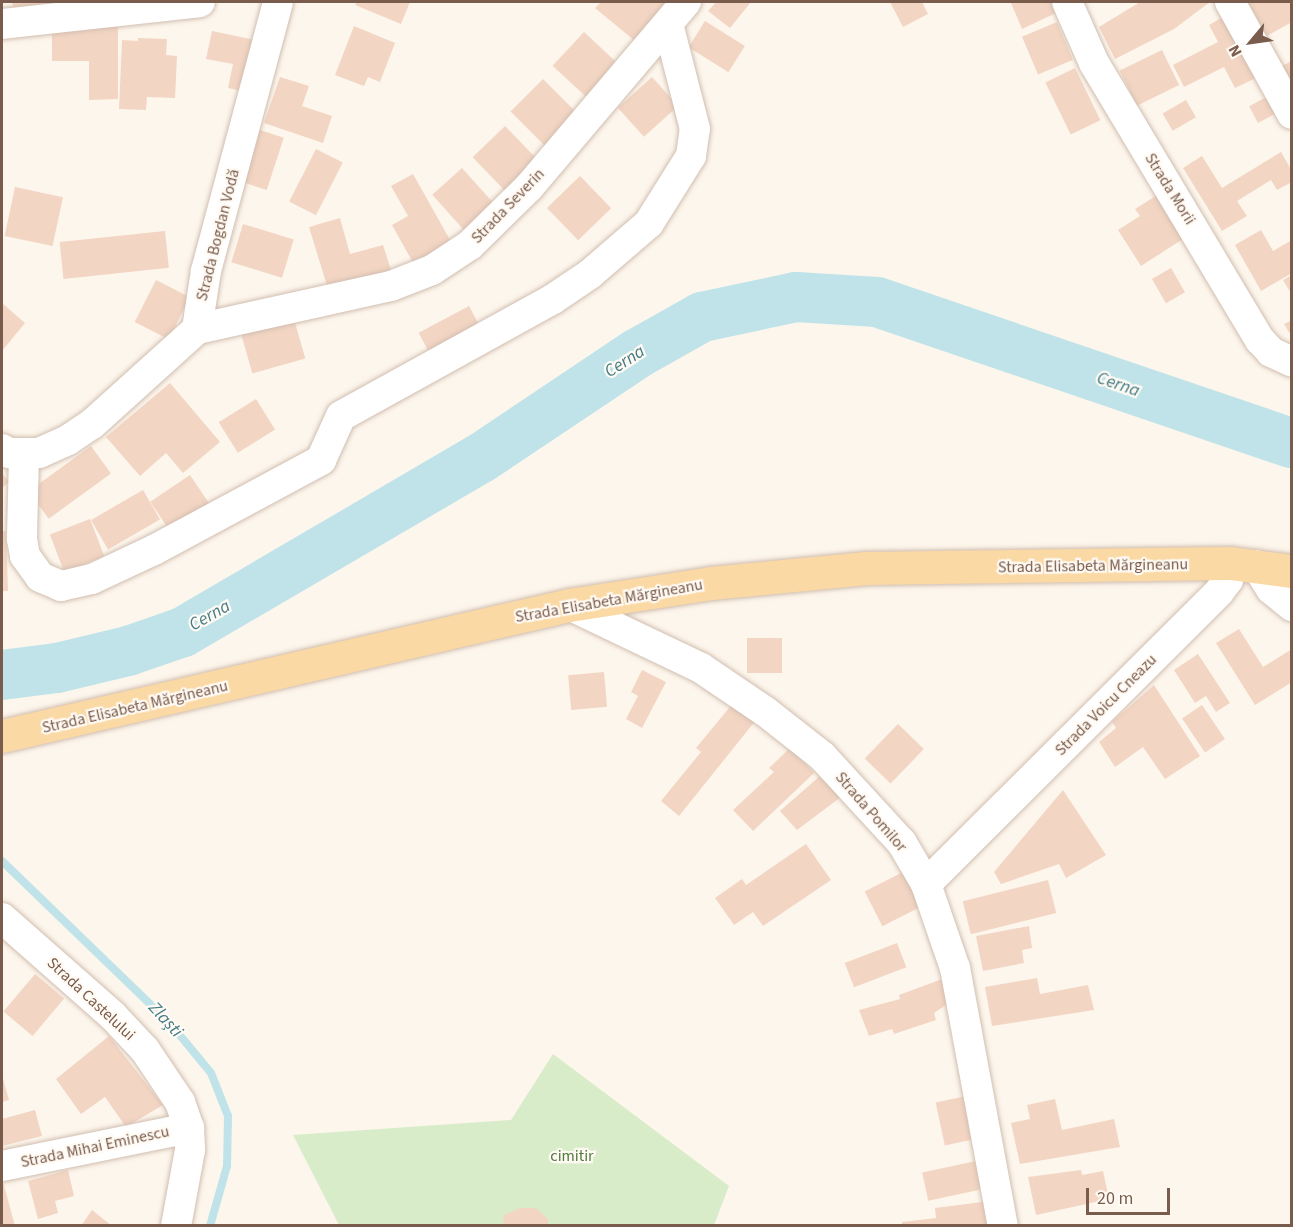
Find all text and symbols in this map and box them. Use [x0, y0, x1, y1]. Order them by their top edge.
north arrow [1221, 12, 1281, 72]
text: N [1223, 41, 1247, 61]
street label: Strada Morii [1140, 150, 1200, 228]
street label: Strada Severin [467, 164, 549, 248]
street label: Strada Bogdan Vodă [192, 167, 244, 303]
water label: Cerna [601, 341, 649, 383]
water label: Cerna [1094, 368, 1142, 402]
street label: Strada Elisabeta Mărgineanu [998, 555, 1188, 577]
street label: Strada Elisabeta Mărgineanu [514, 575, 704, 627]
water label: Cerna [186, 596, 234, 636]
street label: Strada Voicu Cneazu [1051, 650, 1161, 760]
street label: Strada Elisabeta Mărgineanu [40, 676, 230, 738]
street label: Strada Pomilor [831, 768, 911, 856]
street label: Strada Castelului [43, 953, 139, 1045]
water label: Zlaști [143, 998, 187, 1042]
street label: Strada Mihai Eminescu [19, 1122, 171, 1172]
park label: cimitir [550, 1146, 594, 1166]
scale bar [1089, 1176, 1173, 1214]
text: 20 m [1097, 1186, 1133, 1211]

